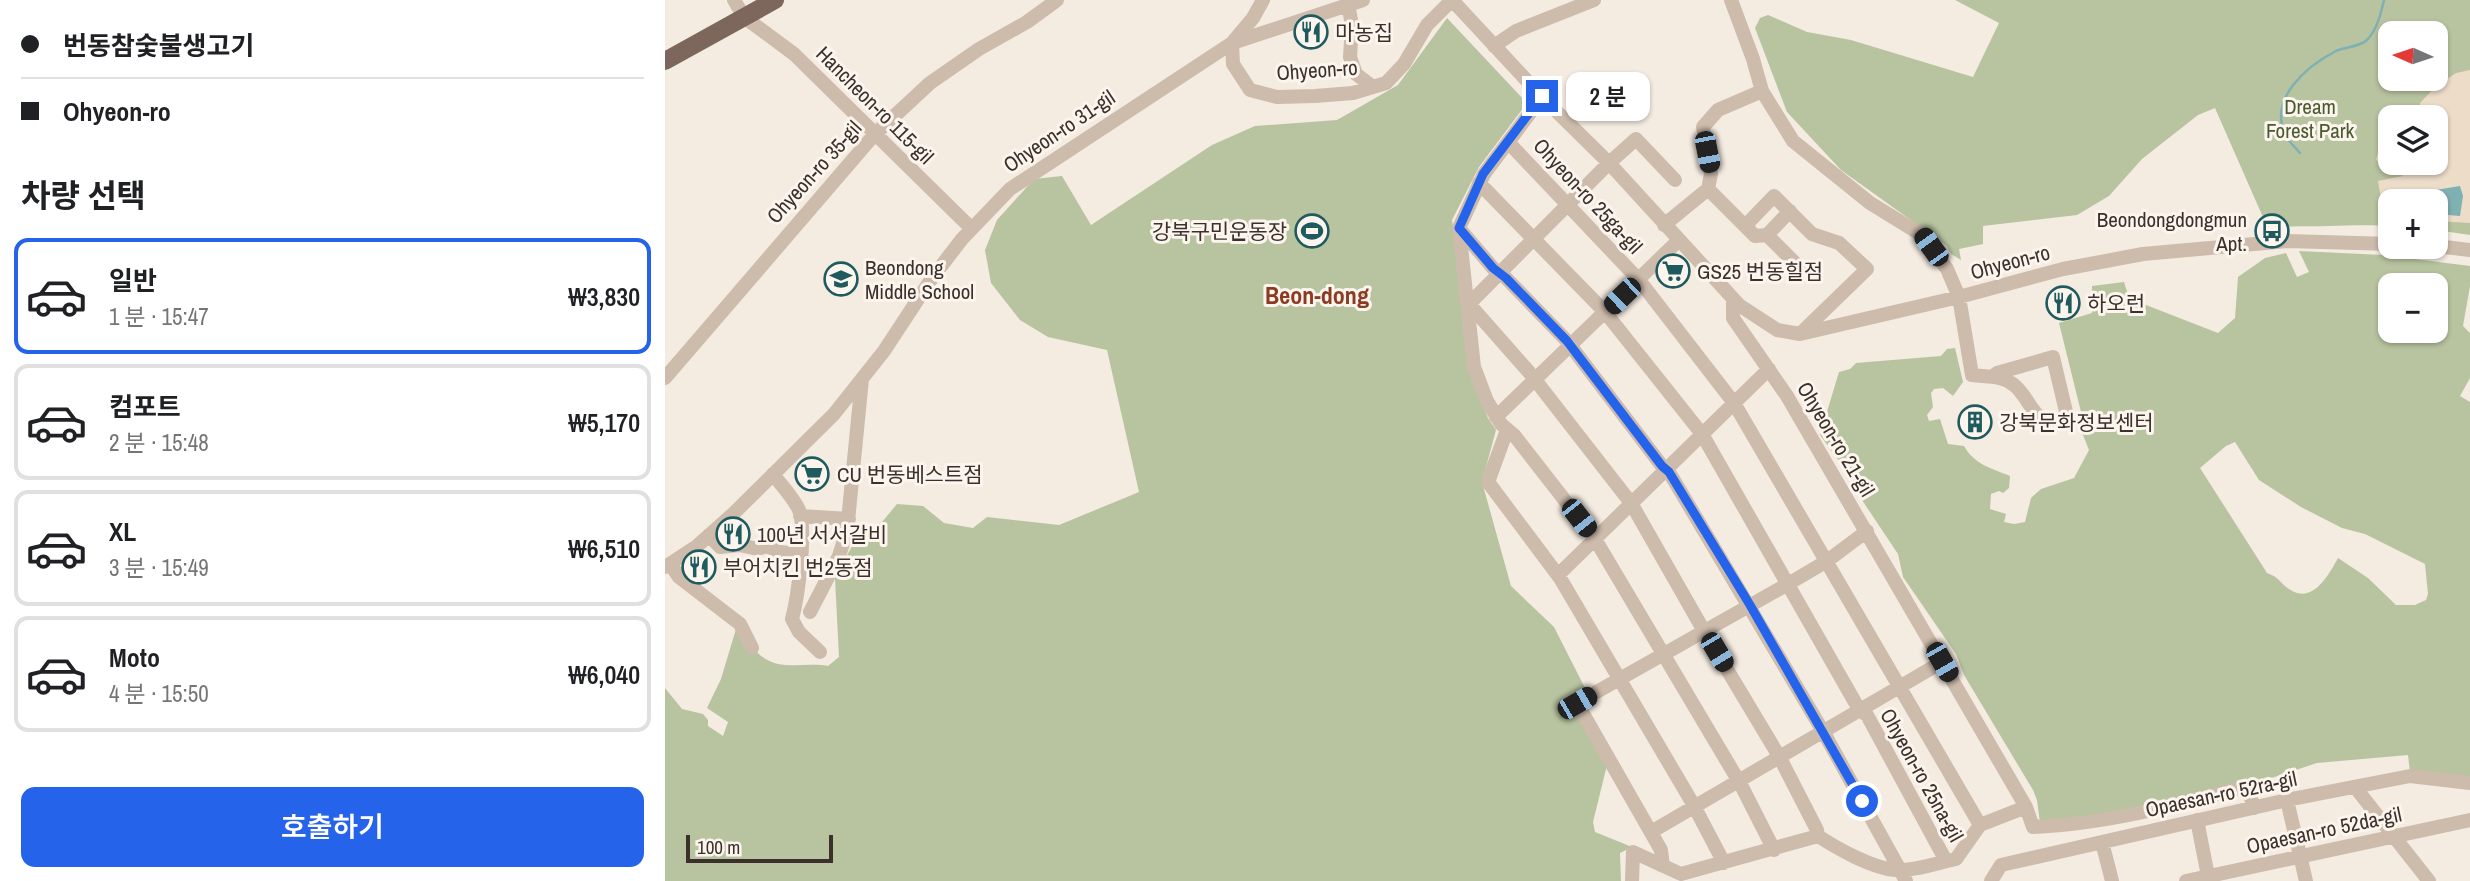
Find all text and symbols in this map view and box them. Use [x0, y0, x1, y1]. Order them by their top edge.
restaurant icon: 마농집 [1292, 13, 1330, 51]
place label: 마농집 [1335, 18, 1393, 47]
north arrow [2378, 21, 2448, 91]
map controls [2378, 21, 2448, 343]
text: 번동참숯불생고기 [63, 28, 254, 63]
street label: Hancheon-ro 115-gil [810, 40, 940, 170]
street label: Ohyeon-ro [1275, 53, 1359, 87]
callout: 2 분 [1567, 72, 1651, 120]
route end [1526, 80, 1558, 112]
text: 2 분 [1590, 81, 1626, 112]
street label: Ohyeon-ro 31-gil [997, 83, 1121, 179]
park label: Dream Forest Park [2266, 92, 2354, 145]
text: Ohyeon-ro [63, 94, 171, 129]
button: layers [2378, 105, 2448, 175]
street label: Ohyeon-ro 35-gil [760, 114, 868, 230]
car [1693, 129, 1722, 175]
street label: Ohyeon-ro 25ga-gil [1527, 132, 1649, 260]
text: 차량 선택 [21, 174, 146, 217]
button: + [2378, 189, 2448, 259]
place label: Beondongdongmun Apt. [2097, 205, 2247, 258]
sports icon: 강북구민운동장 [1293, 212, 1331, 250]
bus stop icon: Beondongdongmun Apt. [2253, 212, 2291, 250]
place label: 강북구민운동장 [1152, 217, 1287, 246]
car [1911, 224, 1952, 270]
street label: Ohyeon-ro [1967, 237, 2053, 287]
supermarket icon: GS25 번동힐점 [1654, 252, 1692, 290]
place label: Beondong Middle School [865, 253, 974, 306]
place label: GS25 번동힐점 [1697, 257, 1823, 286]
school or university icon: Beondong Middle School [822, 260, 860, 298]
text: 일반 [109, 263, 157, 298]
icon: car [25, 265, 88, 328]
button: − [2378, 273, 2448, 343]
car [1600, 274, 1645, 318]
text: ₩3,830 [568, 279, 640, 314]
district label: Beon-dong [1265, 279, 1369, 311]
restaurant icon: 하오런 [2044, 284, 2082, 322]
place label: 하오런 [2087, 289, 2145, 318]
text: 1 분 · 15:47 [109, 301, 209, 332]
street label: Ohyeon-ro 21-gil [1790, 376, 1882, 502]
text: 컴포트 [109, 389, 181, 424]
icon: car [25, 391, 88, 454]
building icon: 강북문화정보센터 [1956, 403, 1994, 441]
text: ₩5,170 [568, 405, 640, 440]
place label: 강북문화정보센터 [1999, 408, 2154, 437]
text: 2 분 · 15:48 [109, 427, 209, 458]
supermarket icon: CU 번동베스트점 [793, 455, 831, 493]
place label: CU 번동베스트점 [837, 460, 983, 489]
car [1558, 495, 1601, 541]
text: XL [109, 514, 136, 549]
restaurant icon: 100년 서서갈비 [714, 515, 752, 553]
icon: car [25, 517, 88, 580]
place label: 100년 서서갈비 [757, 520, 887, 549]
text: ₩6,510 [568, 531, 640, 566]
restaurant icon: 부어치킨 번2동점 [680, 548, 718, 586]
text: 3 분 · 15:49 [109, 552, 209, 583]
place label: 부어치킨 번2동점 [723, 553, 873, 582]
car [1698, 629, 1737, 675]
car [1923, 639, 1962, 685]
text: Moto [109, 640, 160, 675]
icon: car [25, 643, 88, 706]
text: ₩6,040 [568, 657, 640, 692]
text: 4 분 · 15:50 [109, 678, 209, 709]
car [1554, 683, 1601, 723]
street label: Ohyeon-ro 25na-gil [1873, 703, 1971, 847]
street label: Opaesan-ro 52ra-gil [2143, 764, 2299, 824]
route start [1846, 785, 1878, 817]
button: 호출하기 [21, 787, 644, 867]
street label: Opaesan-ro 52da-gil [2244, 799, 2404, 861]
scale bar [686, 832, 833, 864]
text: 100 m [697, 834, 740, 860]

